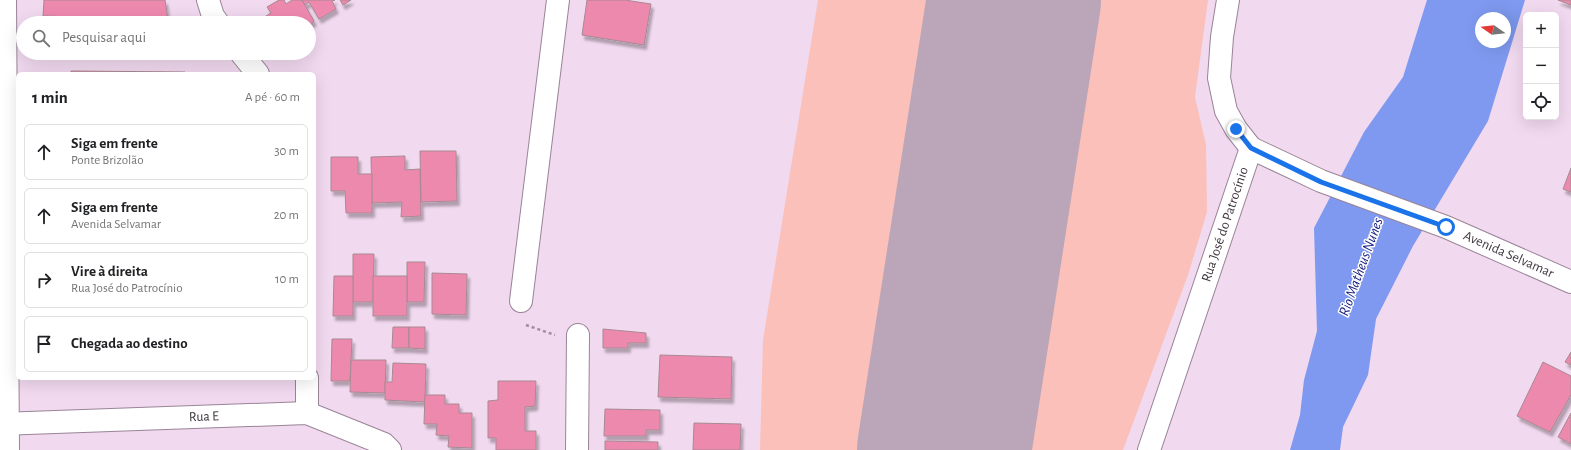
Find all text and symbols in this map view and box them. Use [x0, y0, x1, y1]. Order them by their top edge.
north arrow [1475, 12, 1511, 48]
map controls [1523, 12, 1559, 120]
button: + [1523, 12, 1559, 48]
search box [16, 16, 316, 60]
icon: search [30, 27, 52, 49]
text: Pesquisar aqui [62, 30, 146, 45]
button: − [1523, 48, 1559, 84]
button: locate [1523, 84, 1559, 120]
text: 1 min [32, 89, 68, 106]
text: A pé · 60 m [245, 91, 300, 104]
route end [1227, 120, 1245, 138]
text: Siga em frente [71, 136, 158, 151]
icon: ahead [33, 141, 55, 163]
text: 30 m [274, 145, 299, 158]
text: Ponte Brizolão [71, 154, 144, 167]
street label: Rua José do Patrocínio [1199, 165, 1251, 284]
text: Siga em frente [71, 200, 158, 215]
icon: ahead [33, 205, 55, 227]
text: 20 m [274, 209, 299, 222]
water label: Rio Matheus Nunes [1336, 216, 1386, 318]
text: Avenida Selvamar [71, 218, 161, 231]
route start [1437, 218, 1455, 236]
street label: Avenida Selvamar [1461, 229, 1556, 281]
text: Vire à direita [71, 264, 148, 279]
icon: right [33, 269, 55, 291]
text: 10 m [275, 273, 299, 286]
text: Rua José do Patrocínio [71, 282, 183, 295]
icon: arrive [33, 333, 55, 355]
text: Chegada ao destino [71, 336, 188, 351]
street label: Rua E [189, 409, 219, 424]

